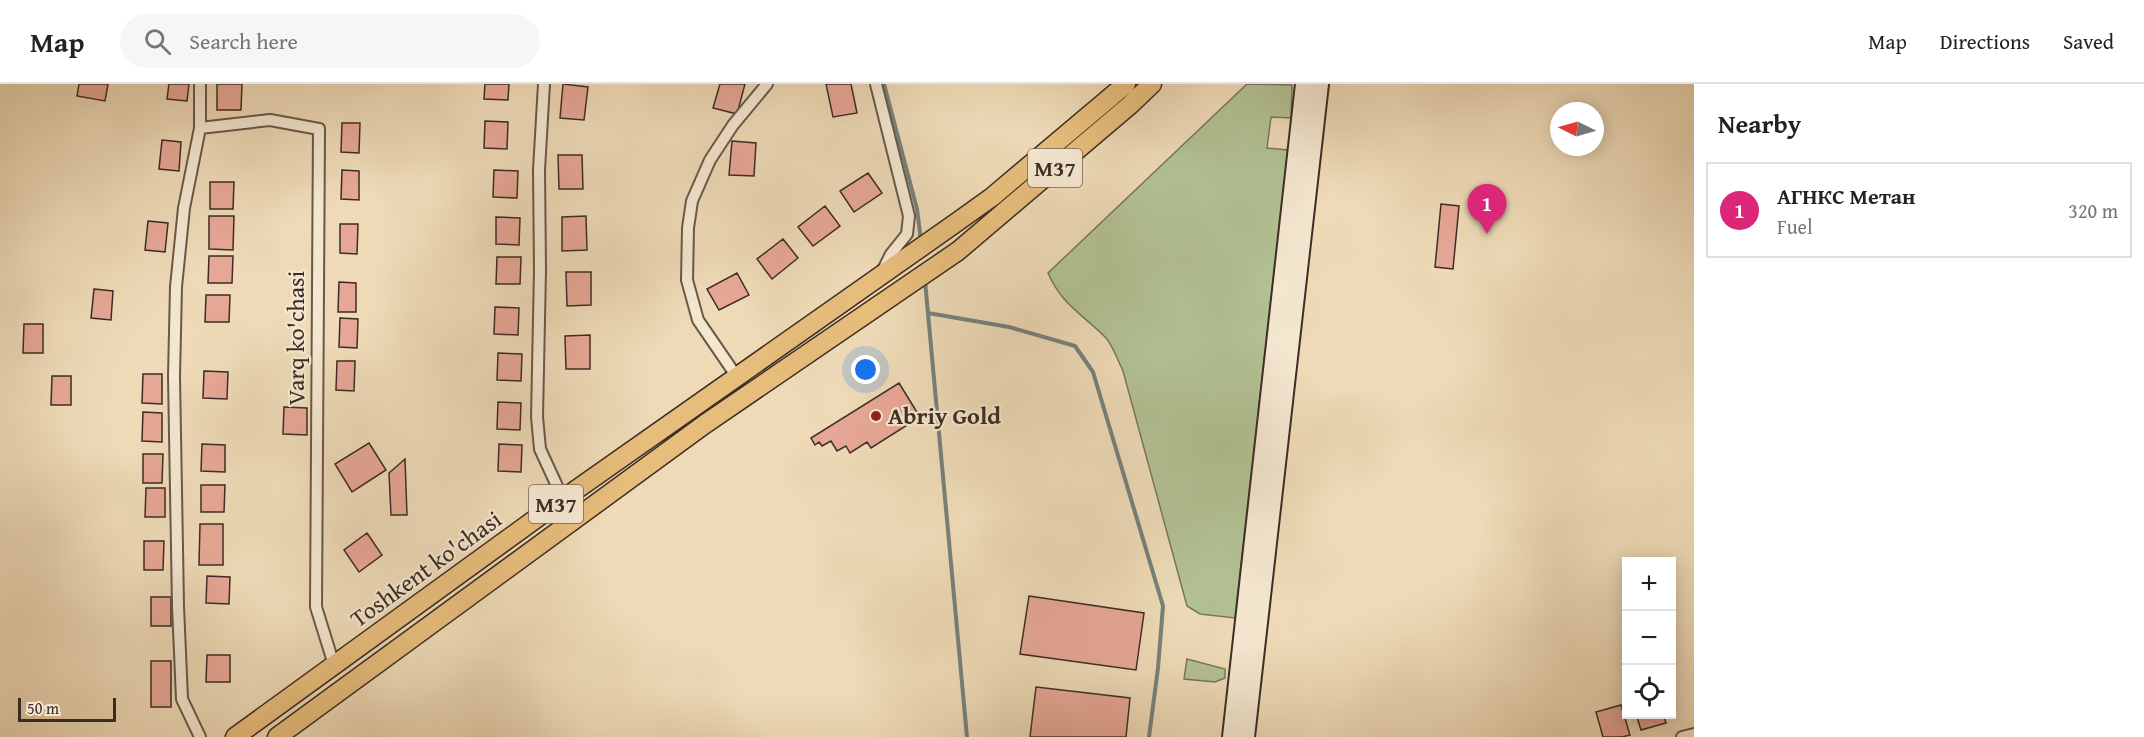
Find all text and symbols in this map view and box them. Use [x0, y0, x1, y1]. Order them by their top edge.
search box [120, 14, 540, 68]
text: Map [30, 21, 84, 62]
icon: search [141, 25, 174, 58]
text: Search here [189, 25, 298, 57]
text: Map [1868, 26, 1907, 57]
text: Directions [1940, 26, 2030, 57]
text: Saved [2063, 26, 2114, 57]
north arrow [1550, 102, 1604, 156]
text: Nearby [1718, 104, 1801, 143]
road number: M37 [1028, 149, 1082, 187]
text: АГНКС Метан [1777, 180, 1915, 212]
pin: 1 [1468, 184, 1506, 234]
text: 1 [1734, 196, 1745, 225]
text: 320 m [2068, 196, 2118, 225]
text: Fuel [1777, 212, 1813, 241]
street label: Varq ko'chasi [278, 270, 313, 405]
your location [851, 355, 880, 384]
place label: Abriy Gold [888, 398, 1001, 433]
marker: Abriy Gold [869, 409, 883, 423]
road number: M37 [529, 485, 583, 523]
street label: Toshkent ko'chasi [343, 502, 509, 635]
map controls [1622, 557, 1676, 719]
button: + [1622, 557, 1676, 611]
button: − [1622, 611, 1676, 665]
button: locate [1622, 665, 1676, 719]
scale bar [18, 695, 116, 722]
text: 50 m [27, 696, 59, 720]

